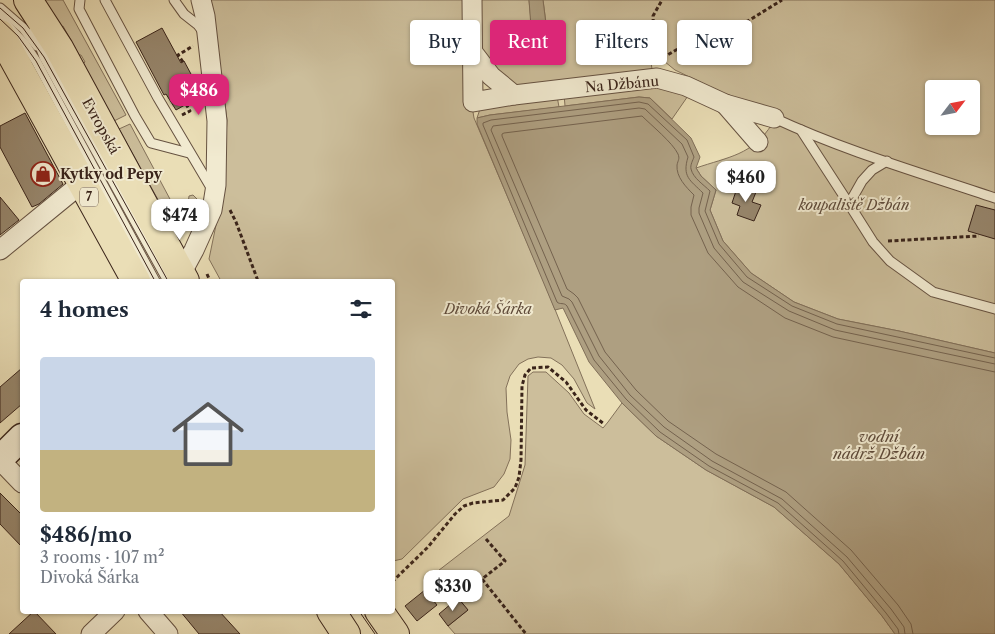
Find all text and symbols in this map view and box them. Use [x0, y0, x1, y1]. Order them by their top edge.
chip: Buy [410, 20, 480, 65]
chip: Rent [490, 20, 566, 65]
chip: Filters [576, 20, 667, 65]
chip: New [677, 20, 752, 65]
street label: Na Džbánu [584, 72, 660, 96]
pin: $486 [169, 74, 229, 116]
text: $486 [180, 80, 218, 100]
north arrow [925, 80, 980, 135]
map controls [925, 80, 980, 135]
street label: Evropská [78, 95, 124, 158]
pin: $460 [716, 160, 776, 203]
shop icon: Kytky od Pepy [30, 161, 56, 187]
place label: Kytky od Pepy [60, 165, 163, 183]
text: $460 [727, 167, 765, 187]
road number: 7 [80, 188, 98, 206]
park label: koupaliště Džbán [798, 196, 909, 214]
pin: $474 [150, 198, 210, 241]
text: $474 [162, 205, 198, 225]
icon: filters [347, 295, 375, 323]
text: 4 homes [40, 297, 129, 322]
park label: Divoká Šárka [443, 299, 533, 318]
icon: home [163, 389, 253, 479]
water label: vodní nádrž Džbán [832, 427, 925, 463]
text: $486/mo [40, 522, 132, 547]
text: 3 rooms · 107 m² [40, 547, 165, 567]
text: Divoká Šárka [40, 567, 139, 587]
pin: $330 [423, 570, 483, 612]
text: $330 [434, 576, 472, 596]

